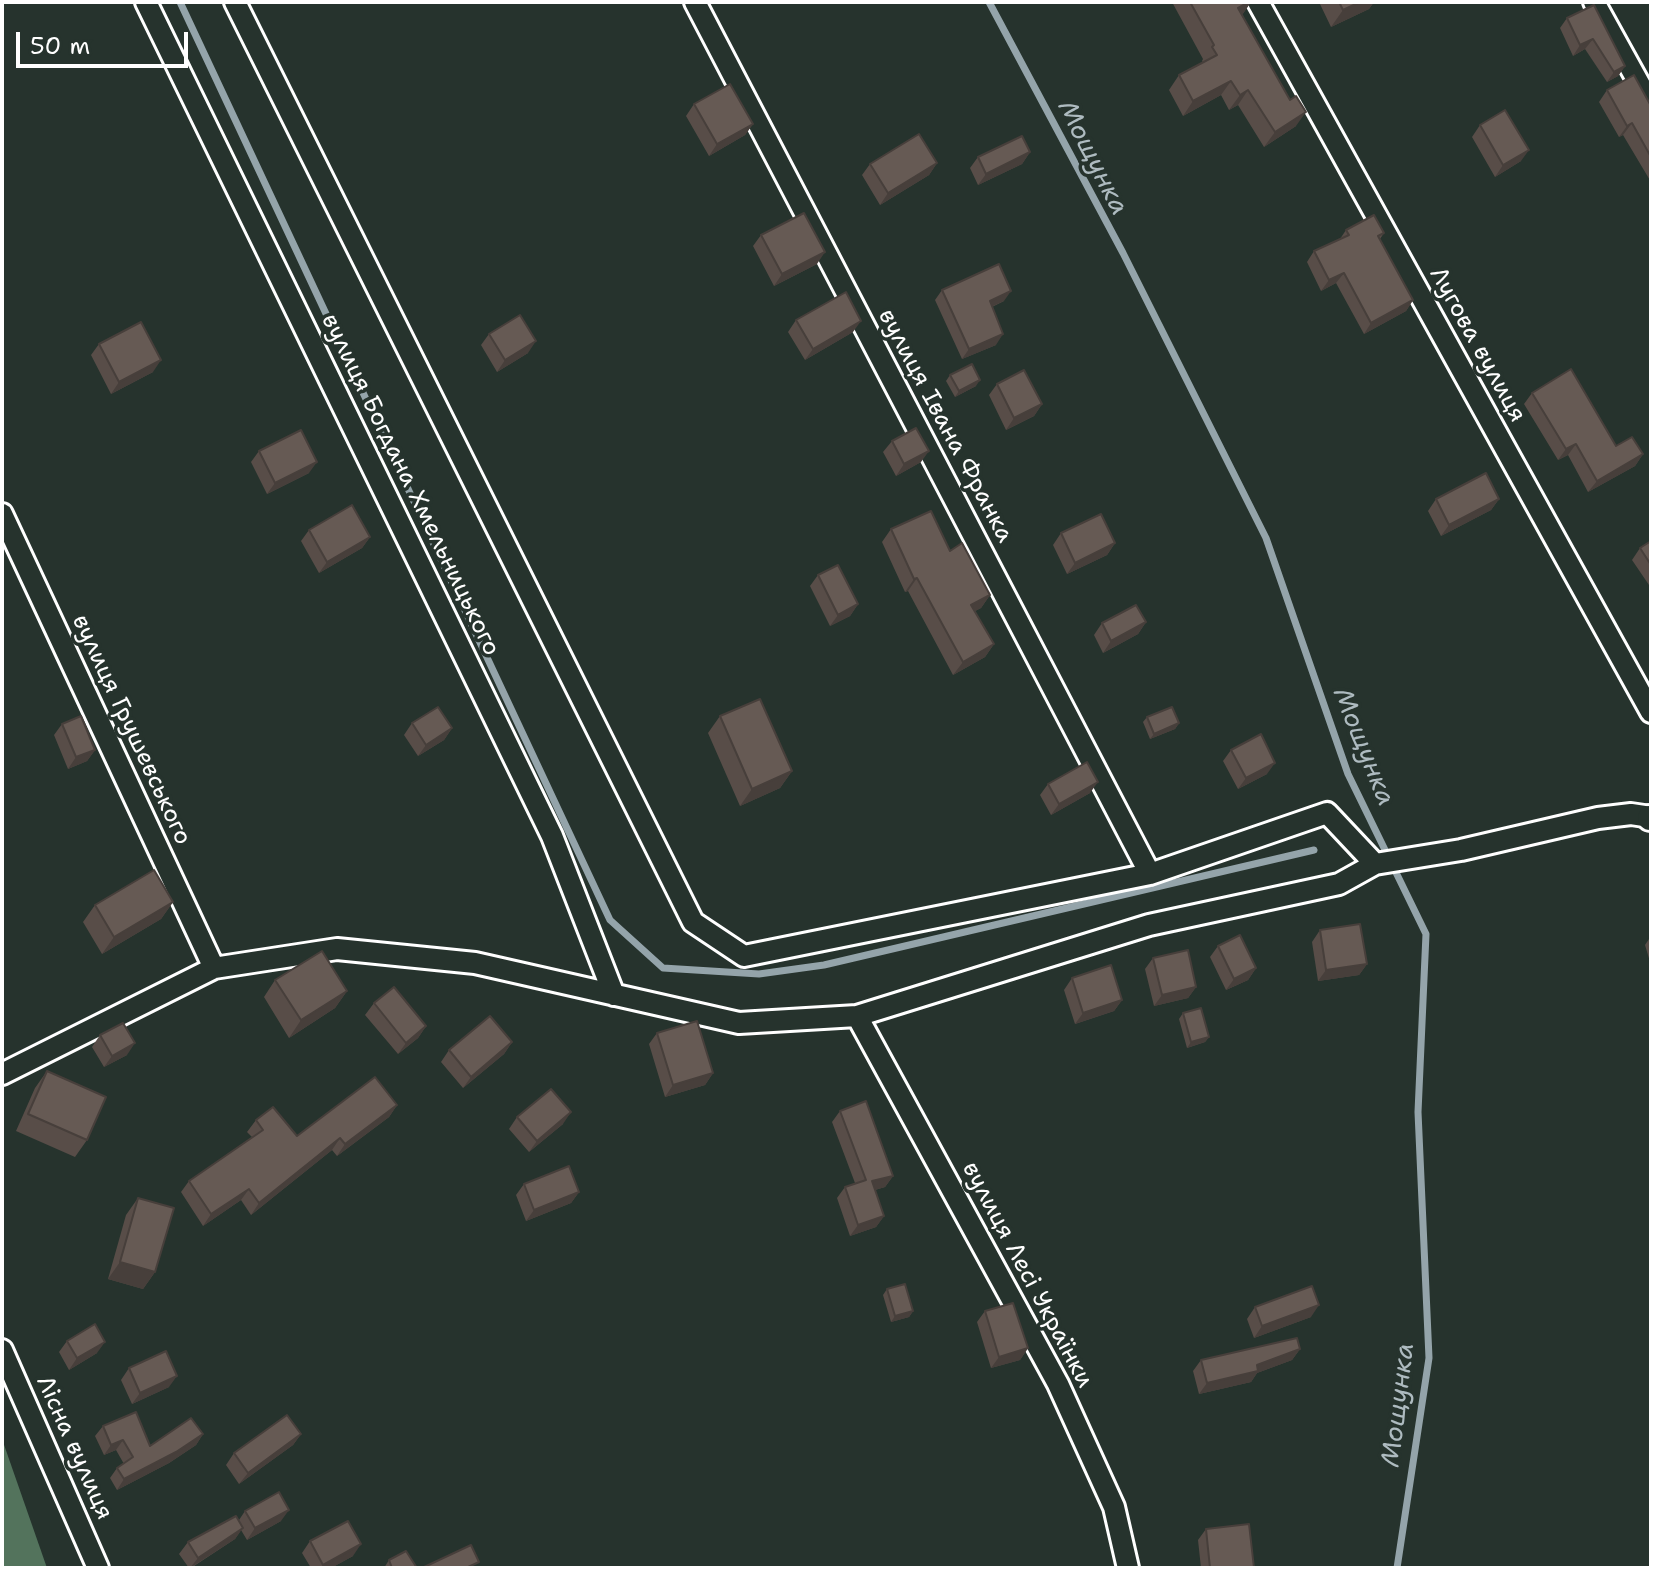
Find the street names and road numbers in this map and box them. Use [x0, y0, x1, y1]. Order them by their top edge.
street label: Лугова вулиця [1423, 262, 1531, 428]
street label: вулиця Івана Франка [871, 304, 1019, 548]
street label: вулиця Богдана Хмельницького [314, 309, 506, 661]
street label: вулиця Грушевського [65, 610, 197, 850]
street label: вулиця Лесі Українки [955, 1157, 1099, 1393]
street label: Лісна вулиця [29, 1372, 119, 1524]

